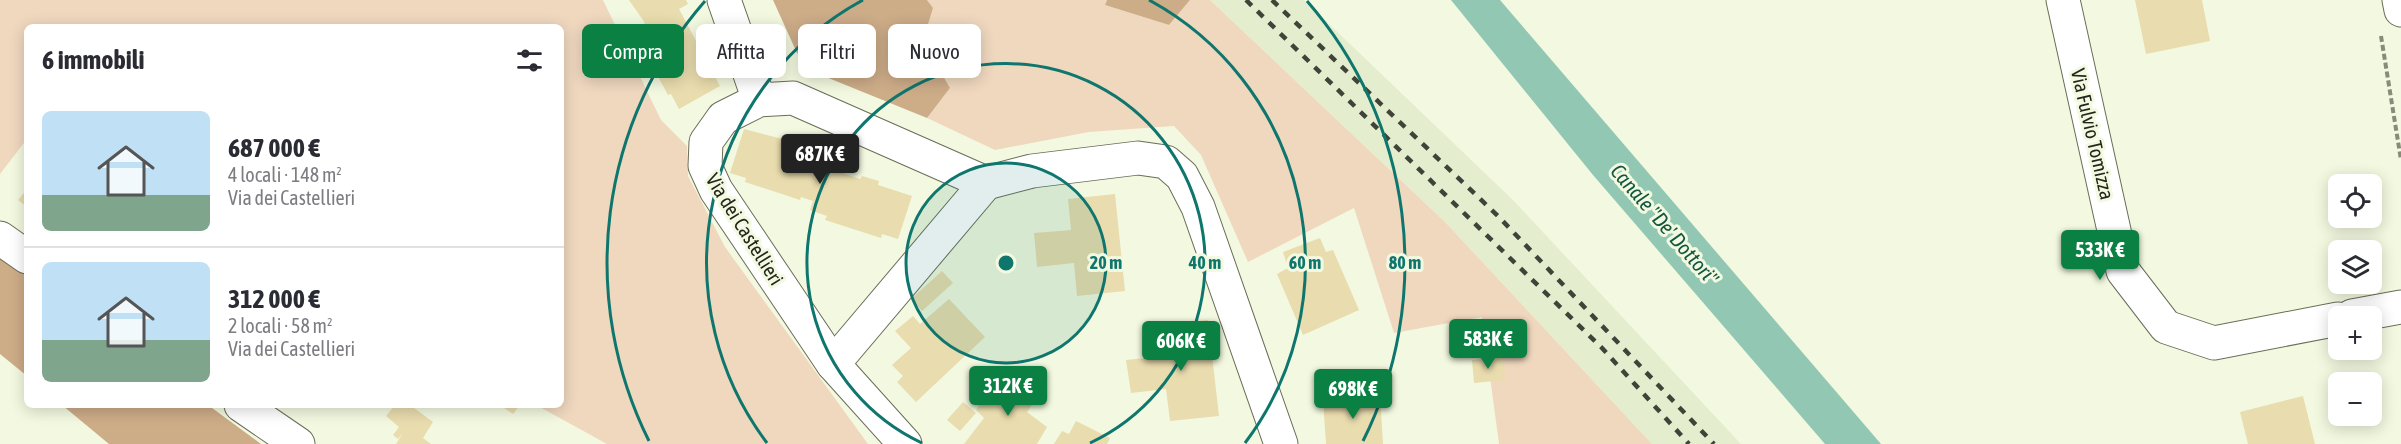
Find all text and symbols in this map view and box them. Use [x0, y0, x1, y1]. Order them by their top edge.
chip: Compra [582, 24, 684, 78]
chip: Affitta [696, 24, 786, 78]
chip: Filtri [798, 24, 876, 78]
chip: Nuovo [888, 24, 981, 78]
icon: filters [513, 44, 546, 77]
text: 6 immobili [42, 45, 145, 75]
street label: Via Fulvio Tomizza [2067, 66, 2119, 202]
text: 687 000 € [228, 133, 320, 163]
pin: 687K € [771, 134, 869, 185]
icon: home [90, 135, 162, 207]
text: 687K € [795, 142, 845, 165]
water label: Canale "De' Dottori" [1606, 159, 1725, 290]
text: 4 locali · 148 m² [228, 163, 342, 186]
street label: Via dei Castellieri [702, 169, 788, 289]
map controls [2328, 174, 2382, 426]
button: locate [2328, 174, 2382, 228]
text: Via dei Castellieri [228, 186, 355, 209]
pin: 533K € [2051, 230, 2149, 281]
text: 533K € [2075, 238, 2125, 261]
button: layers [2328, 240, 2382, 294]
text: 20 m [1090, 252, 1122, 273]
text: 40 m [1188, 252, 1221, 273]
text: 60 m [1289, 252, 1321, 273]
text: 80 m [1389, 252, 1421, 273]
centre of rings [996, 253, 1016, 273]
text: 312 000 € [228, 284, 320, 314]
icon: home [90, 286, 162, 358]
button: + [2328, 306, 2382, 360]
text: 2 locali · 58 m² [228, 314, 333, 337]
pin: 583K € [1439, 319, 1537, 370]
pin: 606K € [1132, 321, 1230, 372]
text: 583K € [1463, 327, 1513, 350]
text: 606K € [1156, 329, 1206, 352]
text: Via dei Castellieri [228, 337, 355, 360]
pin: 312K € [959, 366, 1057, 417]
pin: 698K € [1304, 369, 1402, 420]
button: − [2328, 372, 2382, 426]
text: 312K € [983, 374, 1033, 397]
text: 698K € [1328, 377, 1378, 400]

